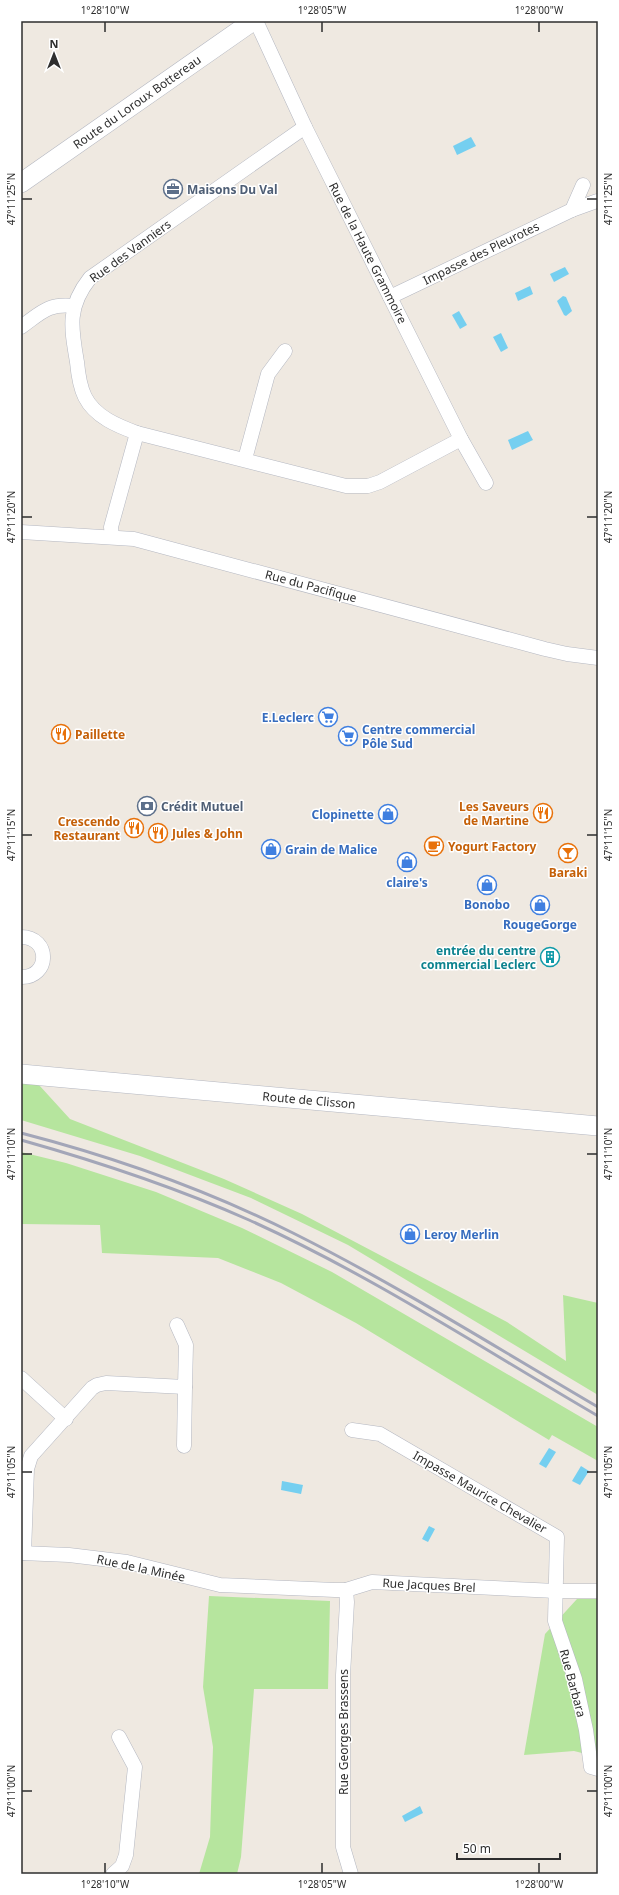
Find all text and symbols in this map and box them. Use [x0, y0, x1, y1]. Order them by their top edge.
text: 1°28'10"W [81, 3, 130, 17]
text: 1°28'05"W [298, 3, 347, 17]
text: 1°28'00"W [515, 3, 564, 17]
north arrow [34, 34, 74, 74]
text: N [50, 36, 58, 51]
street label: Route du Loroux Bottereau [70, 51, 204, 153]
text: 47°11'25"N [4, 173, 18, 225]
text: 47°11'25"N [601, 173, 615, 225]
office icon: Maisons Du Val [162, 178, 184, 200]
street label: Rue de la Haute Grammoire [325, 179, 411, 327]
place label: Maisons Du Val [187, 181, 278, 198]
street label: Rue des Vanniers [86, 216, 174, 286]
street label: Impasse des Pleurotes [420, 217, 542, 289]
text: 47°11'20"N [4, 491, 18, 543]
text: 47°11'20"N [601, 491, 615, 543]
street label: Rue du Pacifique [263, 566, 359, 606]
supermarket icon: E.Leclerc [317, 706, 339, 728]
place label: E.Leclerc [262, 709, 314, 726]
place label: Centre commercial Pôle Sud [362, 721, 475, 752]
restaurant icon: Paillette [50, 723, 72, 745]
supermarket icon: Centre commercial Pôle Sud [337, 725, 359, 747]
place label: Paillette [75, 726, 125, 743]
bank icon: Crédit Mutuel [136, 795, 158, 817]
place label: Crédit Mutuel [161, 798, 243, 815]
place label: Les Saveurs de Martine [459, 798, 529, 829]
restaurant icon: Les Saveurs de Martine [532, 802, 554, 824]
shop icon: Clopinette [377, 803, 399, 825]
place label: Clopinette [312, 806, 374, 823]
text: 47°11'15"N [4, 809, 18, 861]
text: 47°11'15"N [601, 809, 615, 861]
place label: Crescendo Restaurant [53, 813, 120, 844]
restaurant icon: Crescendo Restaurant [123, 817, 145, 839]
restaurant icon: Jules & John [147, 822, 169, 844]
place label: Jules & John [171, 825, 243, 842]
cafe icon: Yogurt Factory [423, 835, 445, 857]
shop icon: Grain de Malice [260, 838, 282, 860]
place label: Yogurt Factory [448, 838, 537, 855]
place label: Grain de Malice [285, 841, 377, 858]
bar icon: Baraki [557, 842, 579, 864]
shop icon: claire's [396, 851, 418, 873]
place label: Baraki [549, 864, 587, 881]
place label: claire's [386, 874, 428, 891]
shop icon: Bonobo [476, 874, 498, 896]
shop icon: RougeGorge [529, 894, 551, 916]
place label: Bonobo [464, 896, 510, 913]
place label: RougeGorge [503, 916, 577, 933]
place label: entrée du centre commercial Leclerc [421, 942, 536, 973]
building icon: entrée du centre commercial Leclerc [539, 946, 561, 968]
street label: Route de Clisson [262, 1087, 356, 1113]
text: 47°11'10"N [4, 1128, 18, 1180]
text: 47°11'10"N [601, 1128, 615, 1180]
shop icon: Leroy Merlin [399, 1223, 421, 1245]
place label: Leroy Merlin [424, 1226, 499, 1243]
text: 47°11'05"N [4, 1446, 18, 1498]
text: 47°11'05"N [601, 1446, 615, 1498]
street label: Impasse Maurice Chevalier [410, 1447, 550, 1537]
street label: Rue de la Minée [95, 1550, 187, 1586]
street label: Rue Jacques Brel [382, 1574, 476, 1596]
street label: Rue Barbara [556, 1647, 590, 1719]
street label: Rue Georges Brassens [335, 1669, 352, 1795]
text: 47°11'00"N [4, 1765, 18, 1817]
text: 47°11'00"N [601, 1765, 615, 1817]
scale bar [457, 1835, 560, 1861]
text: 50 m [463, 1840, 491, 1857]
text: 1°28'10"W [81, 1877, 130, 1891]
text: 1°28'05"W [298, 1877, 347, 1891]
text: 1°28'00"W [515, 1877, 564, 1891]

